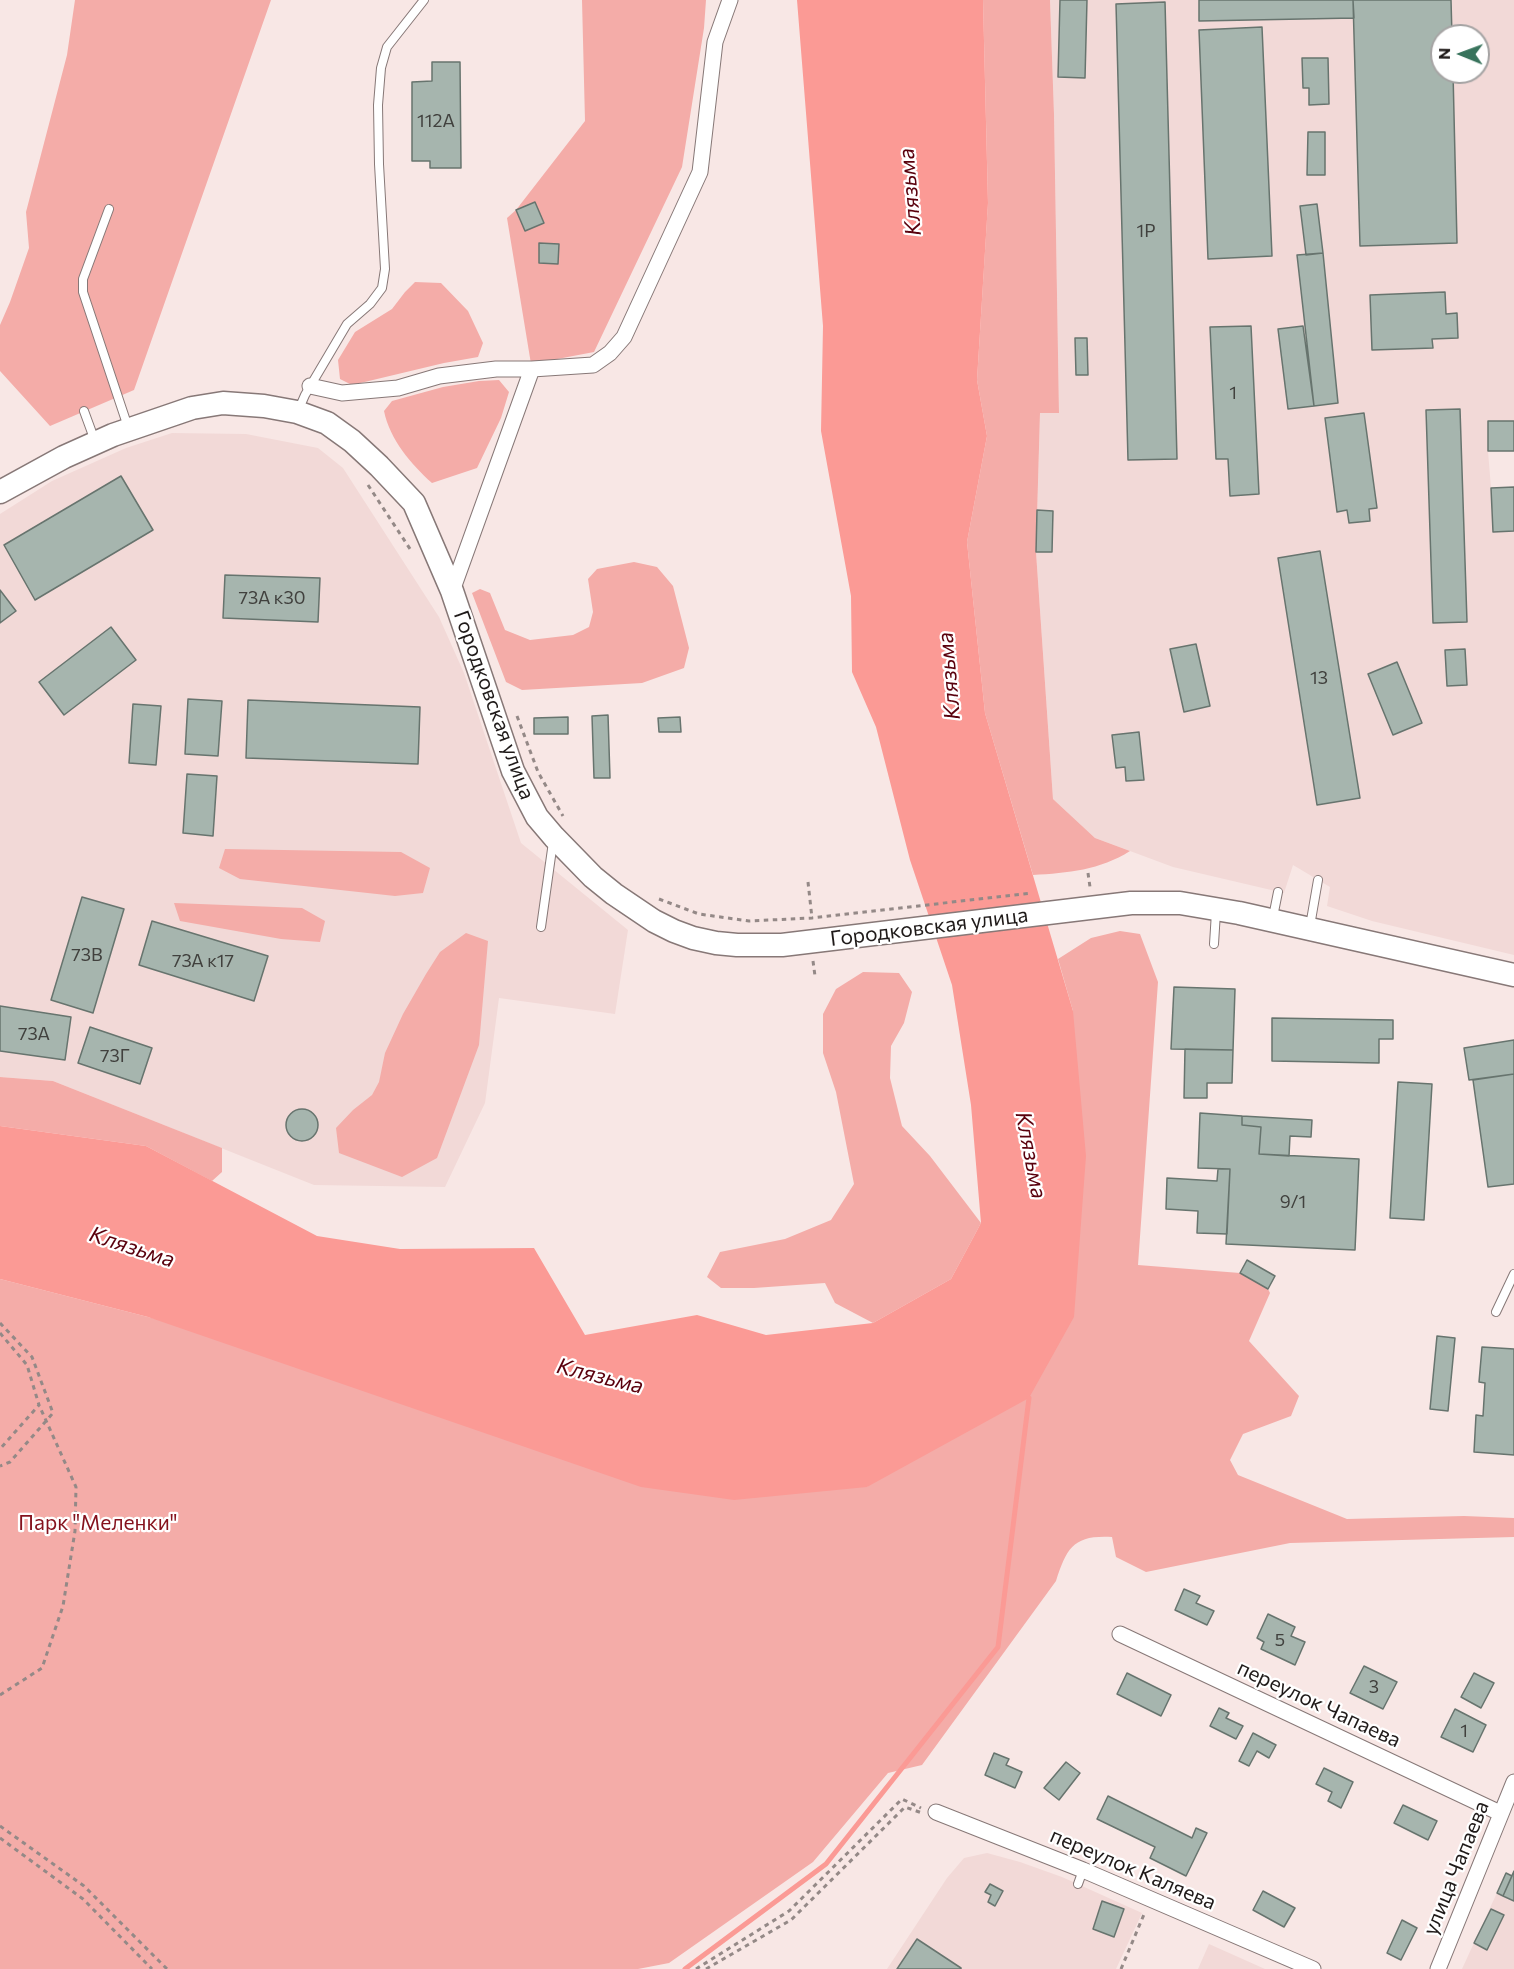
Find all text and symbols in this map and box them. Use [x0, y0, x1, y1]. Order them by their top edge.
north arrow [1430, 24, 1490, 84]
text: N [1434, 48, 1453, 60]
house number: 112А [417, 110, 455, 132]
water label: Клязьма [893, 147, 927, 237]
house number: 1Р [1137, 220, 1155, 242]
house number: 1 [1229, 382, 1237, 404]
house number: 73А к30 [239, 587, 305, 609]
street label: Городковская улица [448, 607, 540, 803]
water label: Клязьма [932, 631, 966, 721]
house number: 13 [1310, 667, 1328, 689]
street label: Городковская улица [829, 902, 1029, 952]
house number: 73В [71, 944, 103, 966]
house number: 73А к17 [172, 950, 234, 972]
house number: 73А [18, 1023, 50, 1045]
house number: 73Г [100, 1045, 130, 1067]
water label: Клязьма [1010, 1109, 1052, 1201]
house number: 9/1 [1280, 1191, 1306, 1213]
water label: Клязьма [86, 1221, 178, 1273]
water label: Клязьма [554, 1353, 646, 1399]
park label: Парк "Меленки" [18, 1510, 178, 1536]
house number: 5 [1275, 1629, 1285, 1651]
street label: переулок Чапаева [1233, 1655, 1405, 1753]
house number: 3 [1369, 1676, 1379, 1698]
house number: 1 [1460, 1720, 1468, 1742]
street label: улица Чапаева [1418, 1797, 1494, 1939]
street label: переулок Каляева [1046, 1823, 1220, 1915]

